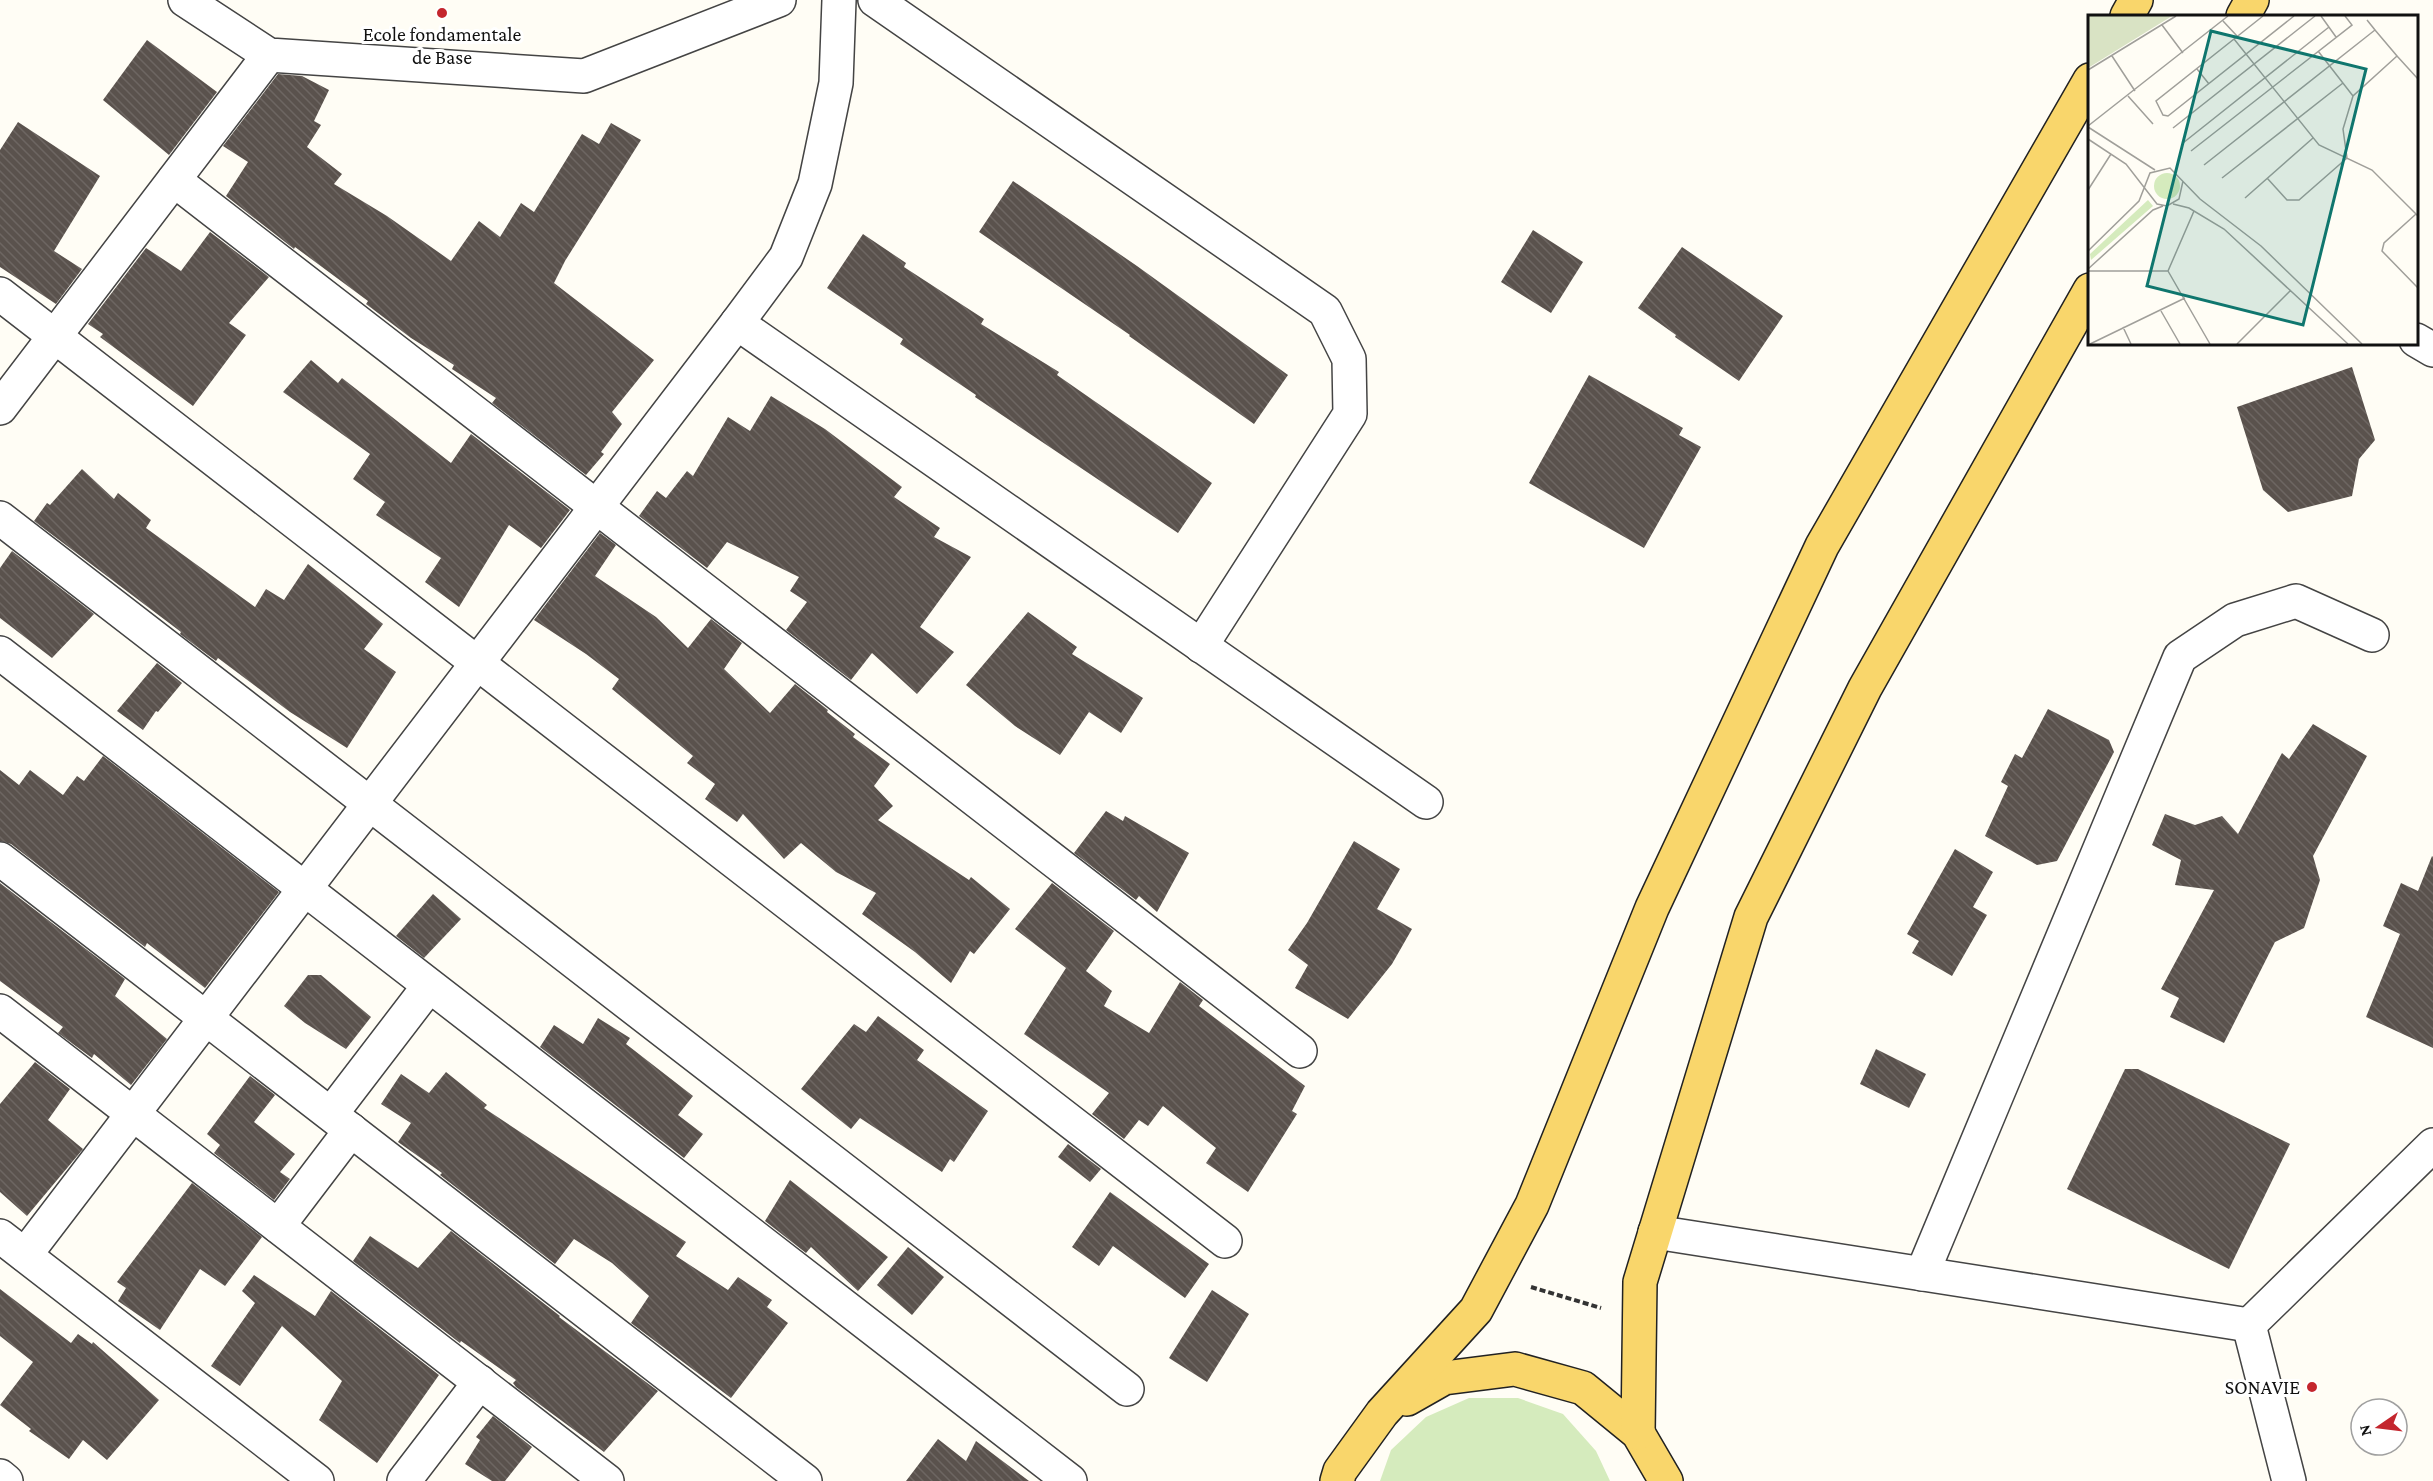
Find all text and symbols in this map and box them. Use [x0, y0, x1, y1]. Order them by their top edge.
marker: Ecole fondamentale de Base [435, 6, 449, 20]
inset map [2088, 15, 2418, 345]
place label: Ecole fondamentale de Base [363, 23, 521, 68]
place label: SONAVIE [2225, 1376, 2300, 1398]
marker: SONAVIE [2305, 1380, 2319, 1394]
north arrow [2349, 1397, 2409, 1457]
text: N [2355, 1423, 2374, 1438]

